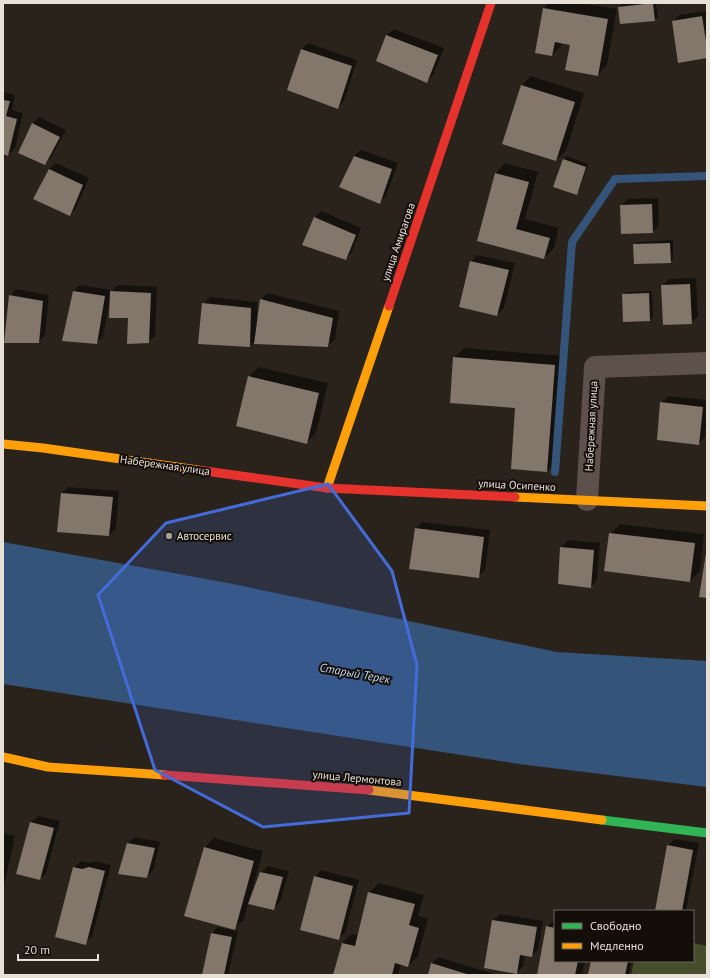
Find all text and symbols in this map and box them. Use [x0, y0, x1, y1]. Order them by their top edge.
street label: улица Амирагова [378, 201, 418, 283]
street label: Набережная улица [582, 380, 600, 472]
street label: Набережная улица [119, 452, 211, 478]
street label: улица Осипенко [478, 476, 556, 494]
place label: Автосервис [177, 529, 232, 543]
marker: Автосервис [164, 531, 174, 541]
water label: Старый Терек [318, 659, 392, 687]
street label: улица Лермонтова [312, 767, 402, 789]
legend [554, 910, 694, 962]
text: Свободно [590, 918, 641, 933]
scale bar [18, 936, 98, 962]
text: Медленно [590, 938, 644, 953]
text: 20 m [24, 942, 50, 957]

